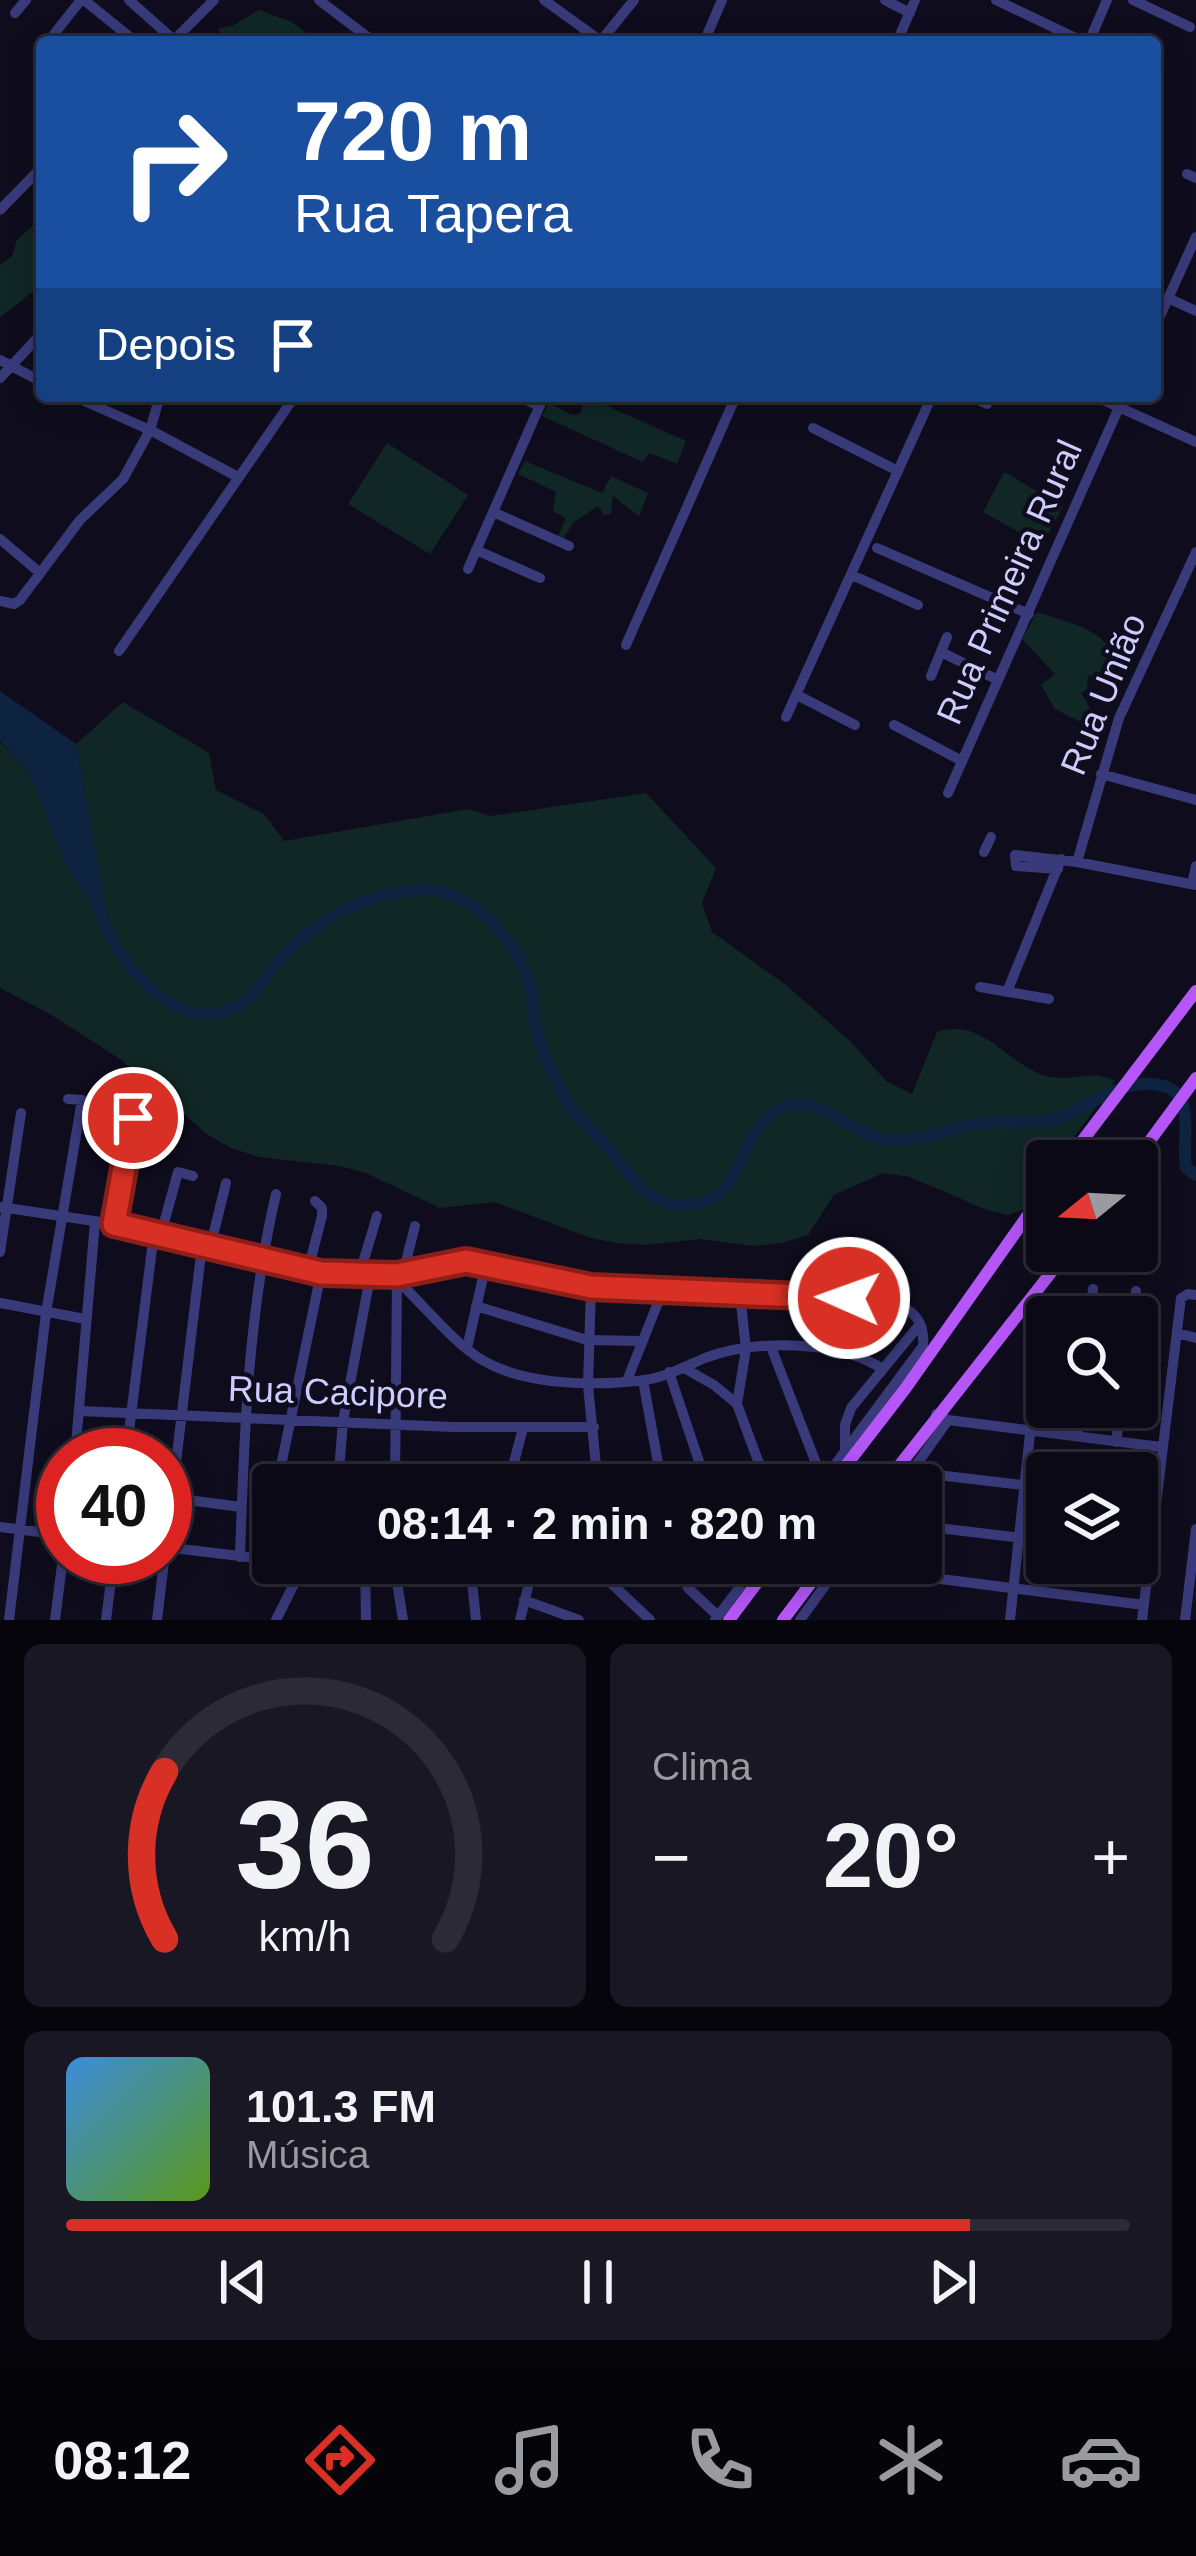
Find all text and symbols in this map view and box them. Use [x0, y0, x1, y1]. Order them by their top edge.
icon: right [96, 84, 252, 240]
text: 720 m [294, 84, 532, 178]
text: Rua Tapera [294, 183, 572, 243]
icon: arrive [260, 312, 326, 378]
text: Depois [96, 319, 236, 370]
street label: Rua Primeira Rural [928, 434, 1090, 730]
street label: Rua União [1052, 607, 1154, 781]
pin [82, 1067, 184, 1169]
icon: arrive [100, 1085, 166, 1151]
north arrow [1026, 1140, 1158, 1272]
map controls [1026, 1140, 1158, 1584]
position arrow [786, 1235, 912, 1361]
button: search [1026, 1296, 1158, 1428]
street label: Rua Cacipore [227, 1368, 449, 1416]
speed limit sign: 40 [36, 1428, 192, 1584]
button: layers [1026, 1452, 1158, 1584]
text: 08:14 · 2 min · 820 m [377, 1498, 817, 1549]
text: Clima [652, 1745, 752, 1788]
text: 36 [236, 1775, 374, 1914]
text: 20° [823, 1806, 959, 1906]
text: − [652, 1820, 691, 1894]
text: + [1091, 1820, 1130, 1894]
text: km/h [259, 1911, 351, 1959]
text: 101.3 FM [246, 2081, 436, 2132]
text: Música [246, 2133, 370, 2176]
icon: previous [210, 2249, 276, 2315]
icon: pause [565, 2249, 631, 2315]
icon: next [920, 2249, 986, 2315]
icon: directions [298, 2418, 382, 2502]
icon: music [488, 2418, 572, 2502]
icon: phone [678, 2418, 762, 2502]
icon: climate [869, 2418, 953, 2502]
icon: car [1059, 2418, 1143, 2502]
text: 08:12 [53, 2430, 191, 2490]

